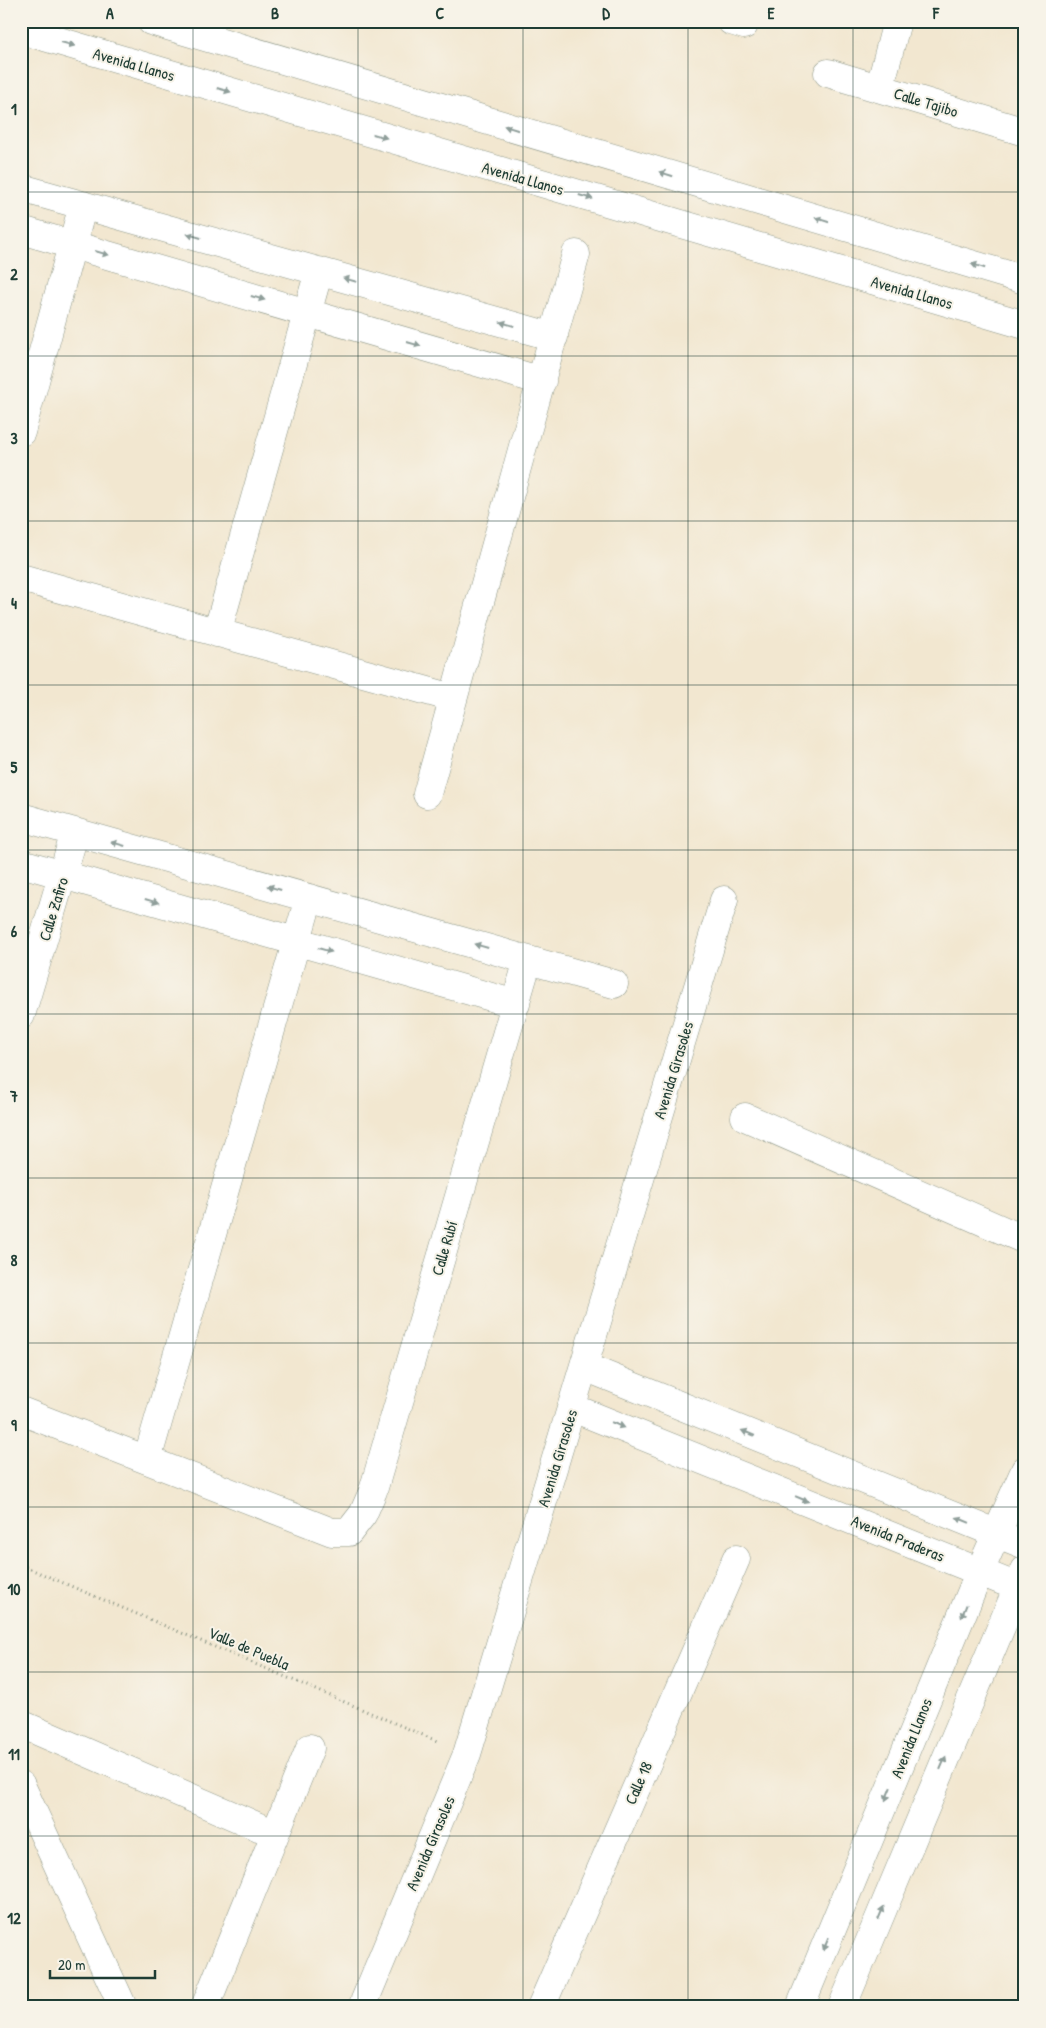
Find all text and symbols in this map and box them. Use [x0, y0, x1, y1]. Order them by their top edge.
text: A [106, 2, 114, 24]
text: B [271, 2, 279, 24]
text: C [436, 2, 445, 24]
text: D [602, 2, 610, 24]
text: E [767, 2, 775, 24]
text: F [932, 2, 940, 24]
one-way arrow [61, 41, 76, 49]
street label: Avenida Llanos [91, 42, 177, 86]
street label: Calle Tajibo [891, 82, 961, 122]
one-way arrow [216, 87, 231, 95]
text: 1 [11, 98, 17, 120]
one-way arrow [503, 123, 518, 131]
one-way arrow [372, 133, 387, 141]
street label: Avenida Llanos [480, 156, 566, 200]
one-way arrow [659, 170, 674, 178]
one-way arrow [579, 193, 594, 201]
one-way arrow [815, 216, 830, 224]
one-way arrow [186, 232, 201, 240]
one-way arrow [94, 250, 109, 258]
one-way arrow [970, 262, 985, 270]
text: 2 [10, 263, 18, 285]
street label: Avenida Llanos [869, 270, 955, 314]
one-way arrow [343, 276, 358, 284]
one-way arrow [250, 295, 265, 303]
one-way arrow [499, 319, 514, 327]
one-way arrow [406, 340, 421, 348]
text: 3 [10, 427, 18, 449]
text: 4 [11, 592, 17, 614]
text: 5 [11, 756, 18, 778]
one-way arrow [110, 840, 125, 848]
street label: Calle Zafiro [33, 874, 73, 943]
one-way arrow [267, 884, 282, 892]
one-way arrow [145, 897, 160, 905]
text: 6 [11, 920, 18, 942]
one-way arrow [474, 942, 489, 950]
one-way arrow [318, 947, 333, 955]
street label: Avenida Girasoles [648, 1019, 698, 1121]
text: 7 [9, 1085, 18, 1107]
street label: Calle Rubí [426, 1218, 462, 1278]
text: 8 [11, 1249, 18, 1271]
street label: Avenida Girasoles [532, 1407, 582, 1509]
text: 9 [11, 1414, 17, 1436]
one-way arrow [611, 1422, 625, 1430]
one-way arrow [741, 1428, 755, 1436]
one-way arrow [794, 1495, 809, 1503]
street label: Avenida Praderas [848, 1509, 948, 1567]
one-way arrow [955, 1516, 970, 1524]
text: 10 [8, 1578, 20, 1600]
one-way arrow [959, 1604, 967, 1618]
street label: Valle de Puebla [205, 1621, 293, 1675]
street label: Avenida Llanos [885, 1695, 937, 1781]
text: 11 [8, 1743, 20, 1765]
one-way arrow [940, 1756, 948, 1770]
street label: Calle 18 [619, 1758, 657, 1808]
one-way arrow [884, 1787, 892, 1801]
street label: Avenida Girasoles [400, 1792, 460, 1894]
one-way arrow [877, 1906, 885, 1920]
text: 12 [7, 1907, 21, 1929]
one-way arrow [822, 1937, 830, 1952]
scale bar [50, 1948, 155, 1980]
text: 20 m [58, 1954, 85, 1975]

